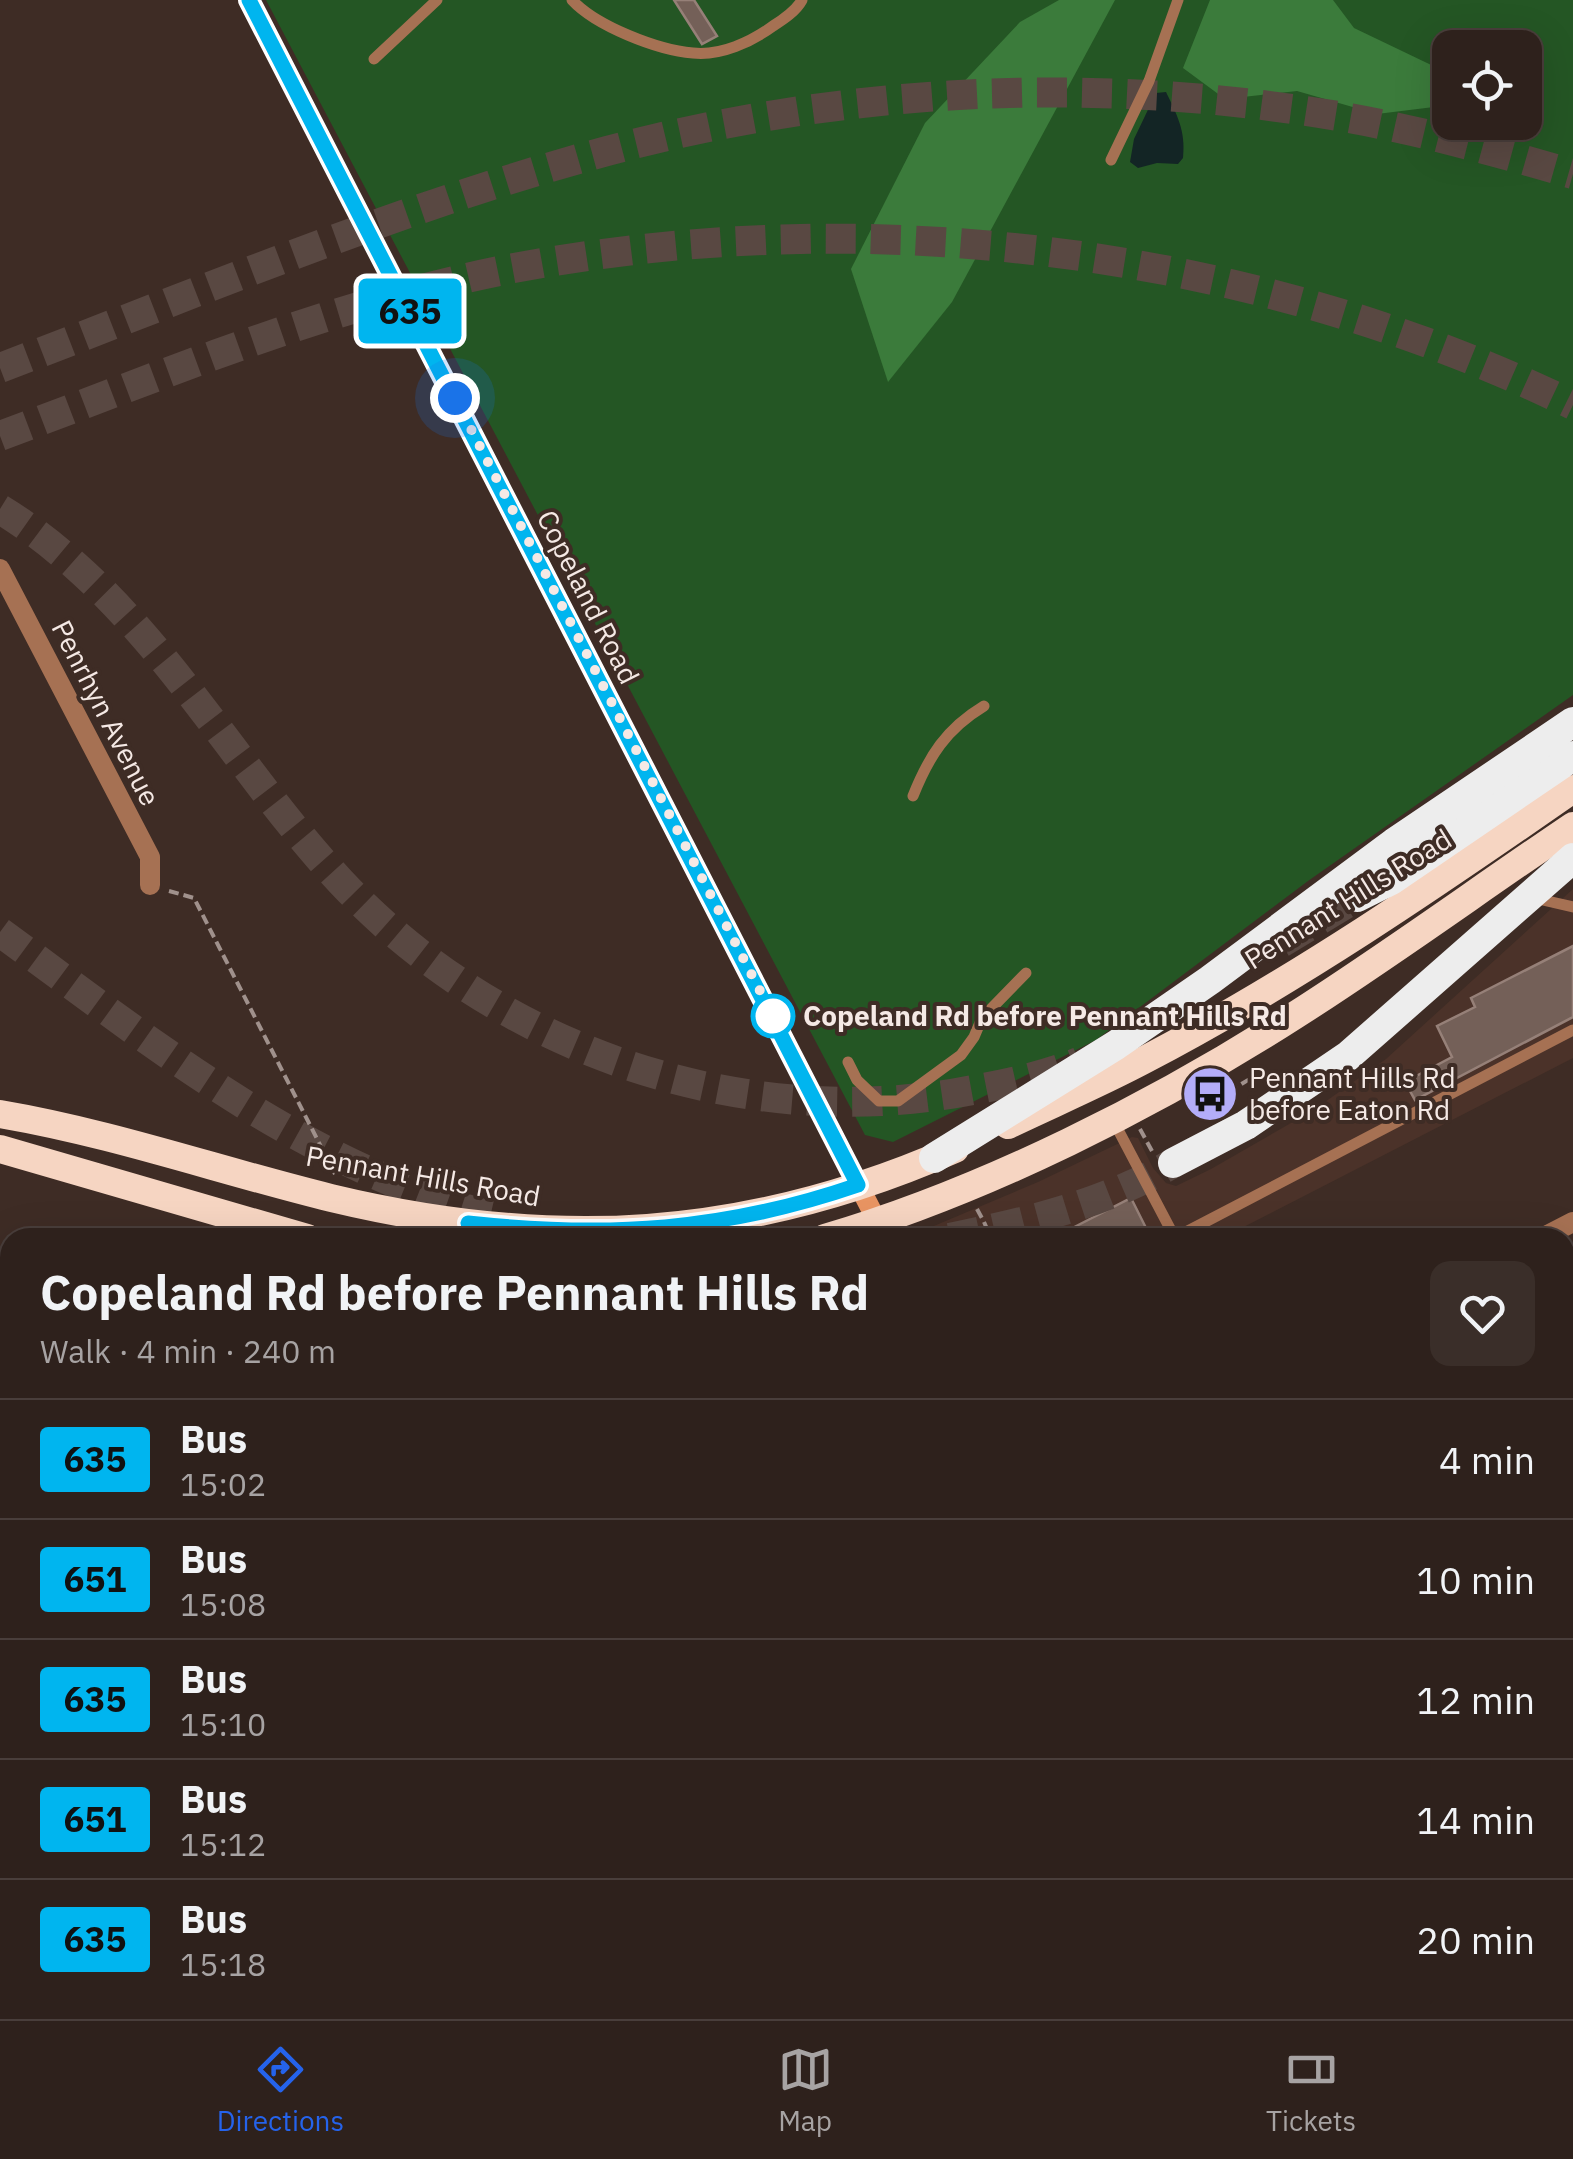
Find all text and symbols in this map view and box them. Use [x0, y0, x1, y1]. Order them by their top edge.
map controls [1432, 30, 1542, 140]
button: locate [1432, 30, 1542, 140]
line badge: 635 [352, 278, 468, 344]
text: 635 [378, 288, 442, 334]
your location [430, 373, 480, 423]
street label: Copeland Road [529, 504, 648, 690]
street label: Penrhyn Avenue [44, 614, 169, 812]
street label: Pennant Hills Road [1237, 820, 1458, 977]
marker: Copeland Rd before Pennant Hills Rd [752, 995, 794, 1037]
place label: Copeland Rd before Pennant Hills Rd [803, 997, 1287, 1034]
place label: Pennant Hills Rd before Eaton Rd [1249, 1059, 1456, 1128]
bus stop icon: Pennant Hills Rd before Eaton Rd [1180, 1064, 1240, 1124]
street label: Pennant Hills Road [303, 1137, 543, 1214]
text: Copeland Rd before Pennant Hills Rd [40, 1261, 869, 1323]
button: heart [1430, 1261, 1535, 1366]
text: Walk · 4 min · 240 m [40, 1330, 336, 1372]
text: Bus [180, 1414, 247, 1463]
text: 4 min [1439, 1435, 1535, 1484]
text: 635 [63, 1436, 127, 1482]
text: 15:02 [180, 1463, 266, 1505]
text: Bus [180, 1534, 247, 1583]
text: 10 min [1416, 1555, 1535, 1604]
text: 651 [63, 1556, 127, 1602]
text: 15:08 [180, 1583, 266, 1625]
text: Bus [180, 1654, 247, 1703]
text: 12 min [1416, 1675, 1535, 1724]
text: 635 [63, 1676, 127, 1722]
text: 15:10 [180, 1703, 266, 1745]
text: Bus [180, 1774, 247, 1823]
text: 14 min [1416, 1795, 1535, 1844]
text: 651 [63, 1796, 127, 1842]
text: 15:12 [180, 1823, 266, 1865]
text: Bus [180, 1894, 247, 1943]
text: 20 min [1416, 1915, 1535, 1964]
text: 635 [63, 1916, 127, 1962]
text: 15:18 [180, 1943, 266, 1985]
tab: Directions [217, 2042, 344, 2139]
tab: Map [778, 2042, 833, 2139]
tab: Tickets [1266, 2042, 1356, 2139]

